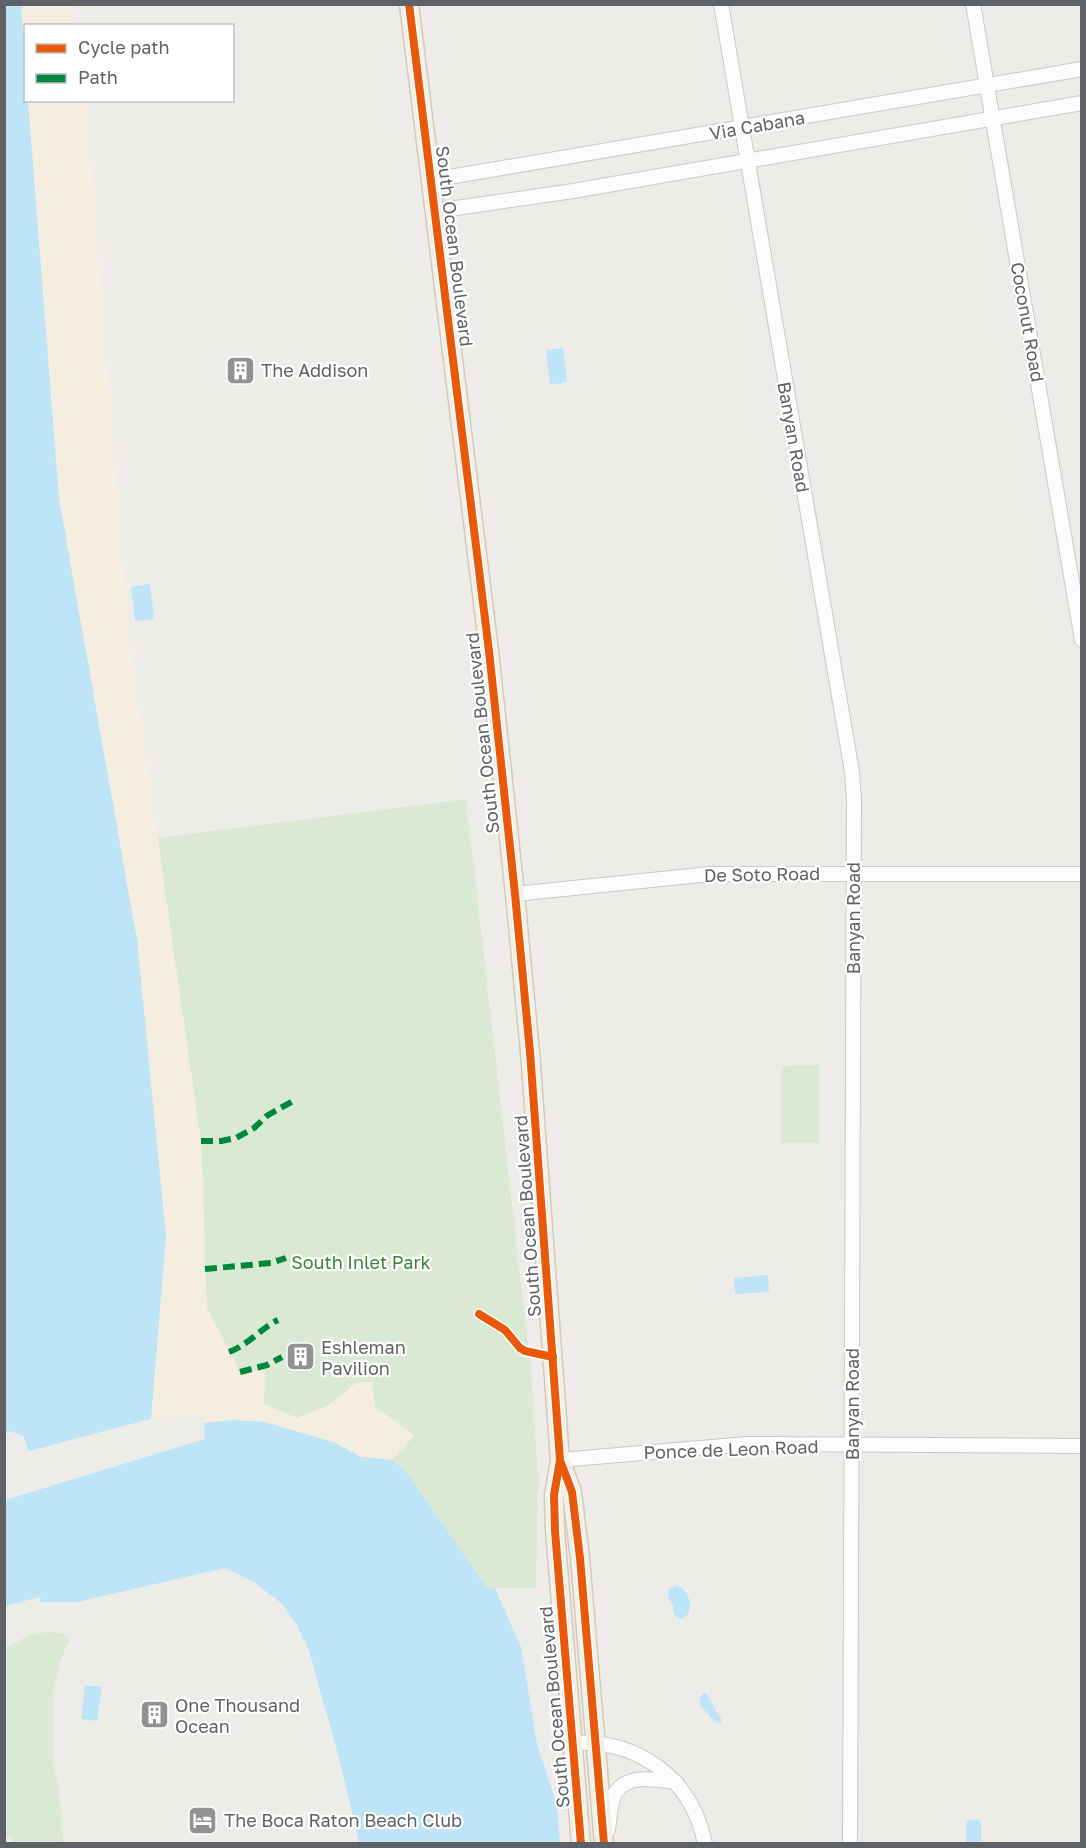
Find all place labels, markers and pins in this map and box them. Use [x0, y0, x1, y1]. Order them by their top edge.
building icon: The Addison [224, 354, 256, 386]
place label: The Addison [261, 359, 368, 381]
place label: Eshleman Pavilion [321, 1336, 406, 1379]
building icon: Eshleman Pavilion [284, 1341, 316, 1373]
place label: One Thousand Ocean [175, 1694, 300, 1737]
building icon: One Thousand Ocean [138, 1699, 170, 1731]
hotel icon: The Boca Raton Beach Club [187, 1804, 219, 1836]
place label: The Boca Raton Beach Club [224, 1809, 462, 1831]

